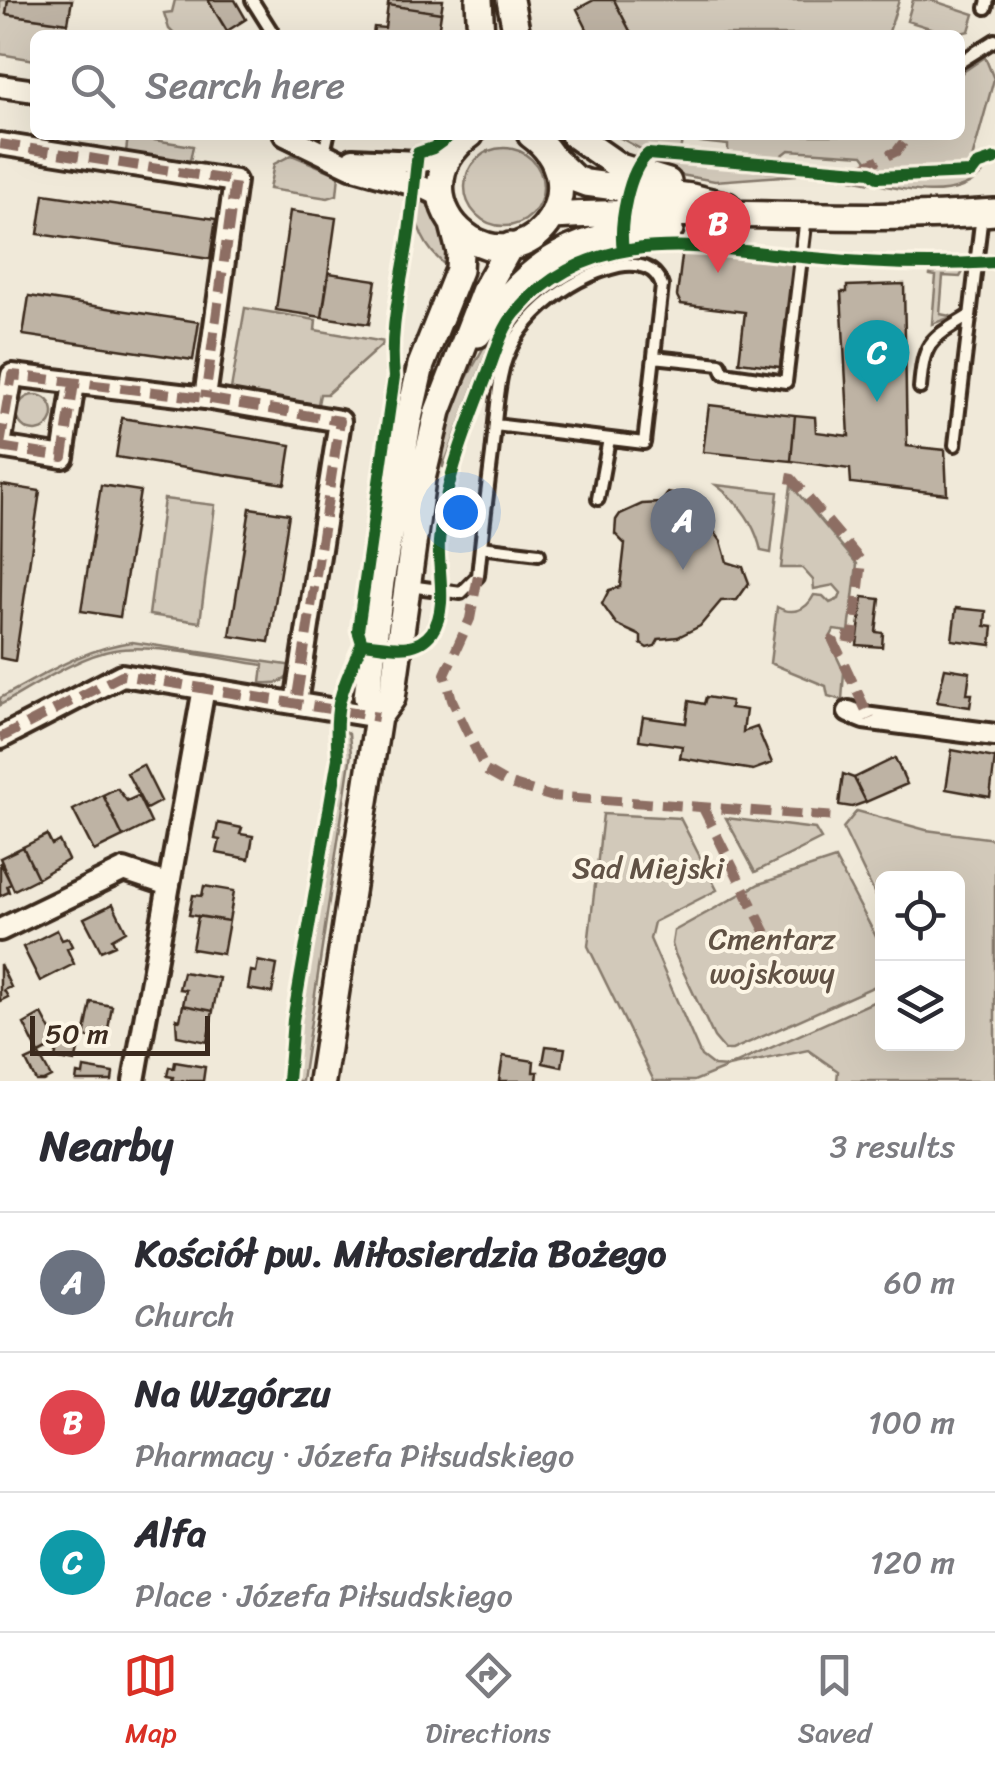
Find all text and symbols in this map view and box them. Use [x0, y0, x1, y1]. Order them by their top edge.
search box [30, 30, 965, 140]
text: Search here [145, 52, 345, 119]
icon: search [65, 58, 120, 113]
pin: B [686, 190, 750, 273]
pin: C [844, 320, 910, 402]
your location [435, 487, 486, 538]
pin: A [650, 488, 716, 570]
park label: Sad Miejski [572, 841, 726, 895]
map controls [875, 871, 965, 1051]
button: locate [875, 871, 965, 961]
park label: Cmentarz wojskowy [708, 912, 836, 1000]
button: layers [875, 961, 965, 1051]
text: 50 m [45, 1009, 109, 1058]
scale bar [30, 1011, 210, 1056]
text: Nearby [40, 1109, 173, 1183]
text: 3 results [830, 1118, 955, 1175]
text: Kościół pw. Miłosierdzia Bożego [135, 1220, 666, 1287]
text: A [62, 1254, 83, 1311]
text: 60 m [884, 1254, 955, 1311]
text: Church [135, 1287, 235, 1344]
text: Na Wzgórzu [135, 1360, 331, 1427]
text: B [62, 1394, 83, 1451]
text: 100 m [868, 1394, 955, 1451]
text: Pharmacy · Józefa Piłsudskiego [135, 1427, 574, 1484]
text: Alfa [135, 1500, 206, 1567]
text: C [63, 1534, 82, 1591]
text: 120 m [870, 1534, 955, 1591]
text: Place · Józefa Piłsudskiego [135, 1567, 513, 1624]
tab: Map [123, 1648, 178, 1757]
tab: Directions [425, 1648, 551, 1757]
tab: Saved [798, 1648, 872, 1757]

